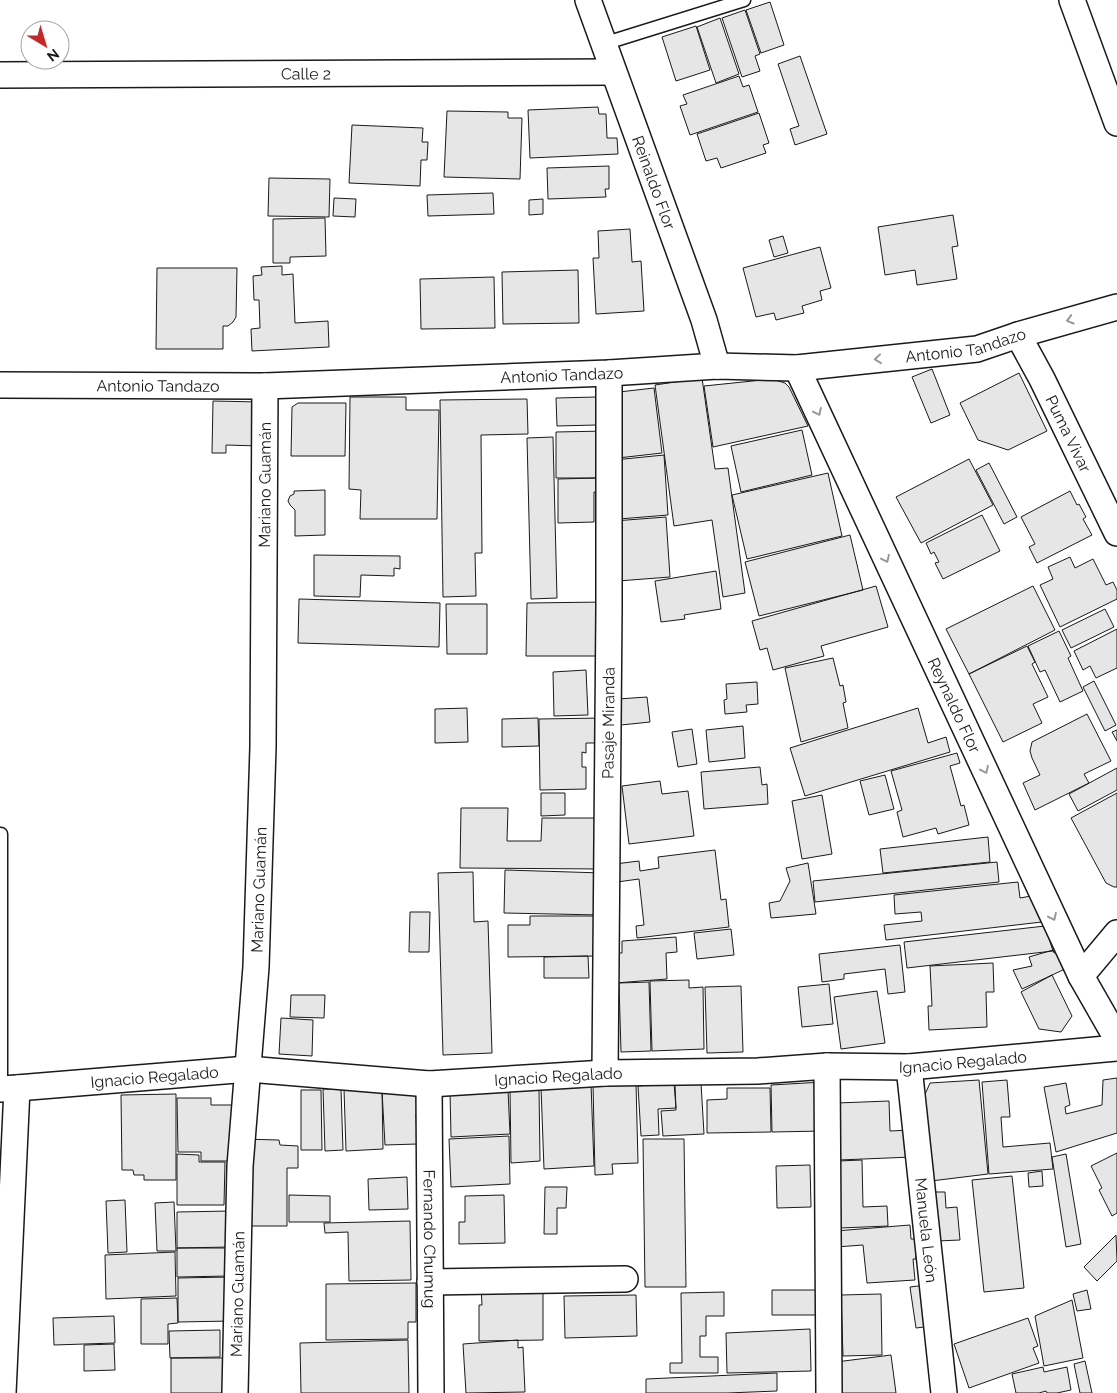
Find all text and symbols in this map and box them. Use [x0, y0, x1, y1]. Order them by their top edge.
north arrow [20, 20, 70, 70]
text: N [44, 46, 62, 65]
street label: Calle 2 [281, 64, 331, 84]
street label: Reinaldo Flor [628, 133, 679, 232]
one-way arrow [1067, 315, 1075, 325]
street label: Antonio Tandazo [905, 324, 1028, 366]
one-way arrow [873, 353, 881, 364]
street label: Antonio Tandazo [500, 363, 624, 387]
street label: Antonio Tandazo [97, 376, 219, 396]
street label: Puma Vivar [1041, 392, 1095, 476]
one-way arrow [811, 407, 822, 416]
street label: Mariano Guamán [255, 422, 275, 548]
one-way arrow [880, 554, 890, 563]
street label: Reynaldo Flor [924, 655, 985, 756]
street label: Pasaje Miranda [599, 667, 618, 779]
one-way arrow [978, 765, 989, 774]
street label: Mariano Guamán [247, 826, 270, 953]
one-way arrow [1047, 912, 1057, 921]
street label: Ignacio Regalado [899, 1047, 1028, 1077]
street label: Ignacio Regalado [90, 1062, 219, 1092]
street label: Ignacio Regalado [494, 1064, 623, 1090]
street label: Fernando Chumug [420, 1170, 439, 1308]
street label: Manuela León [911, 1177, 941, 1284]
street label: Mariano Guamán [227, 1231, 249, 1357]

